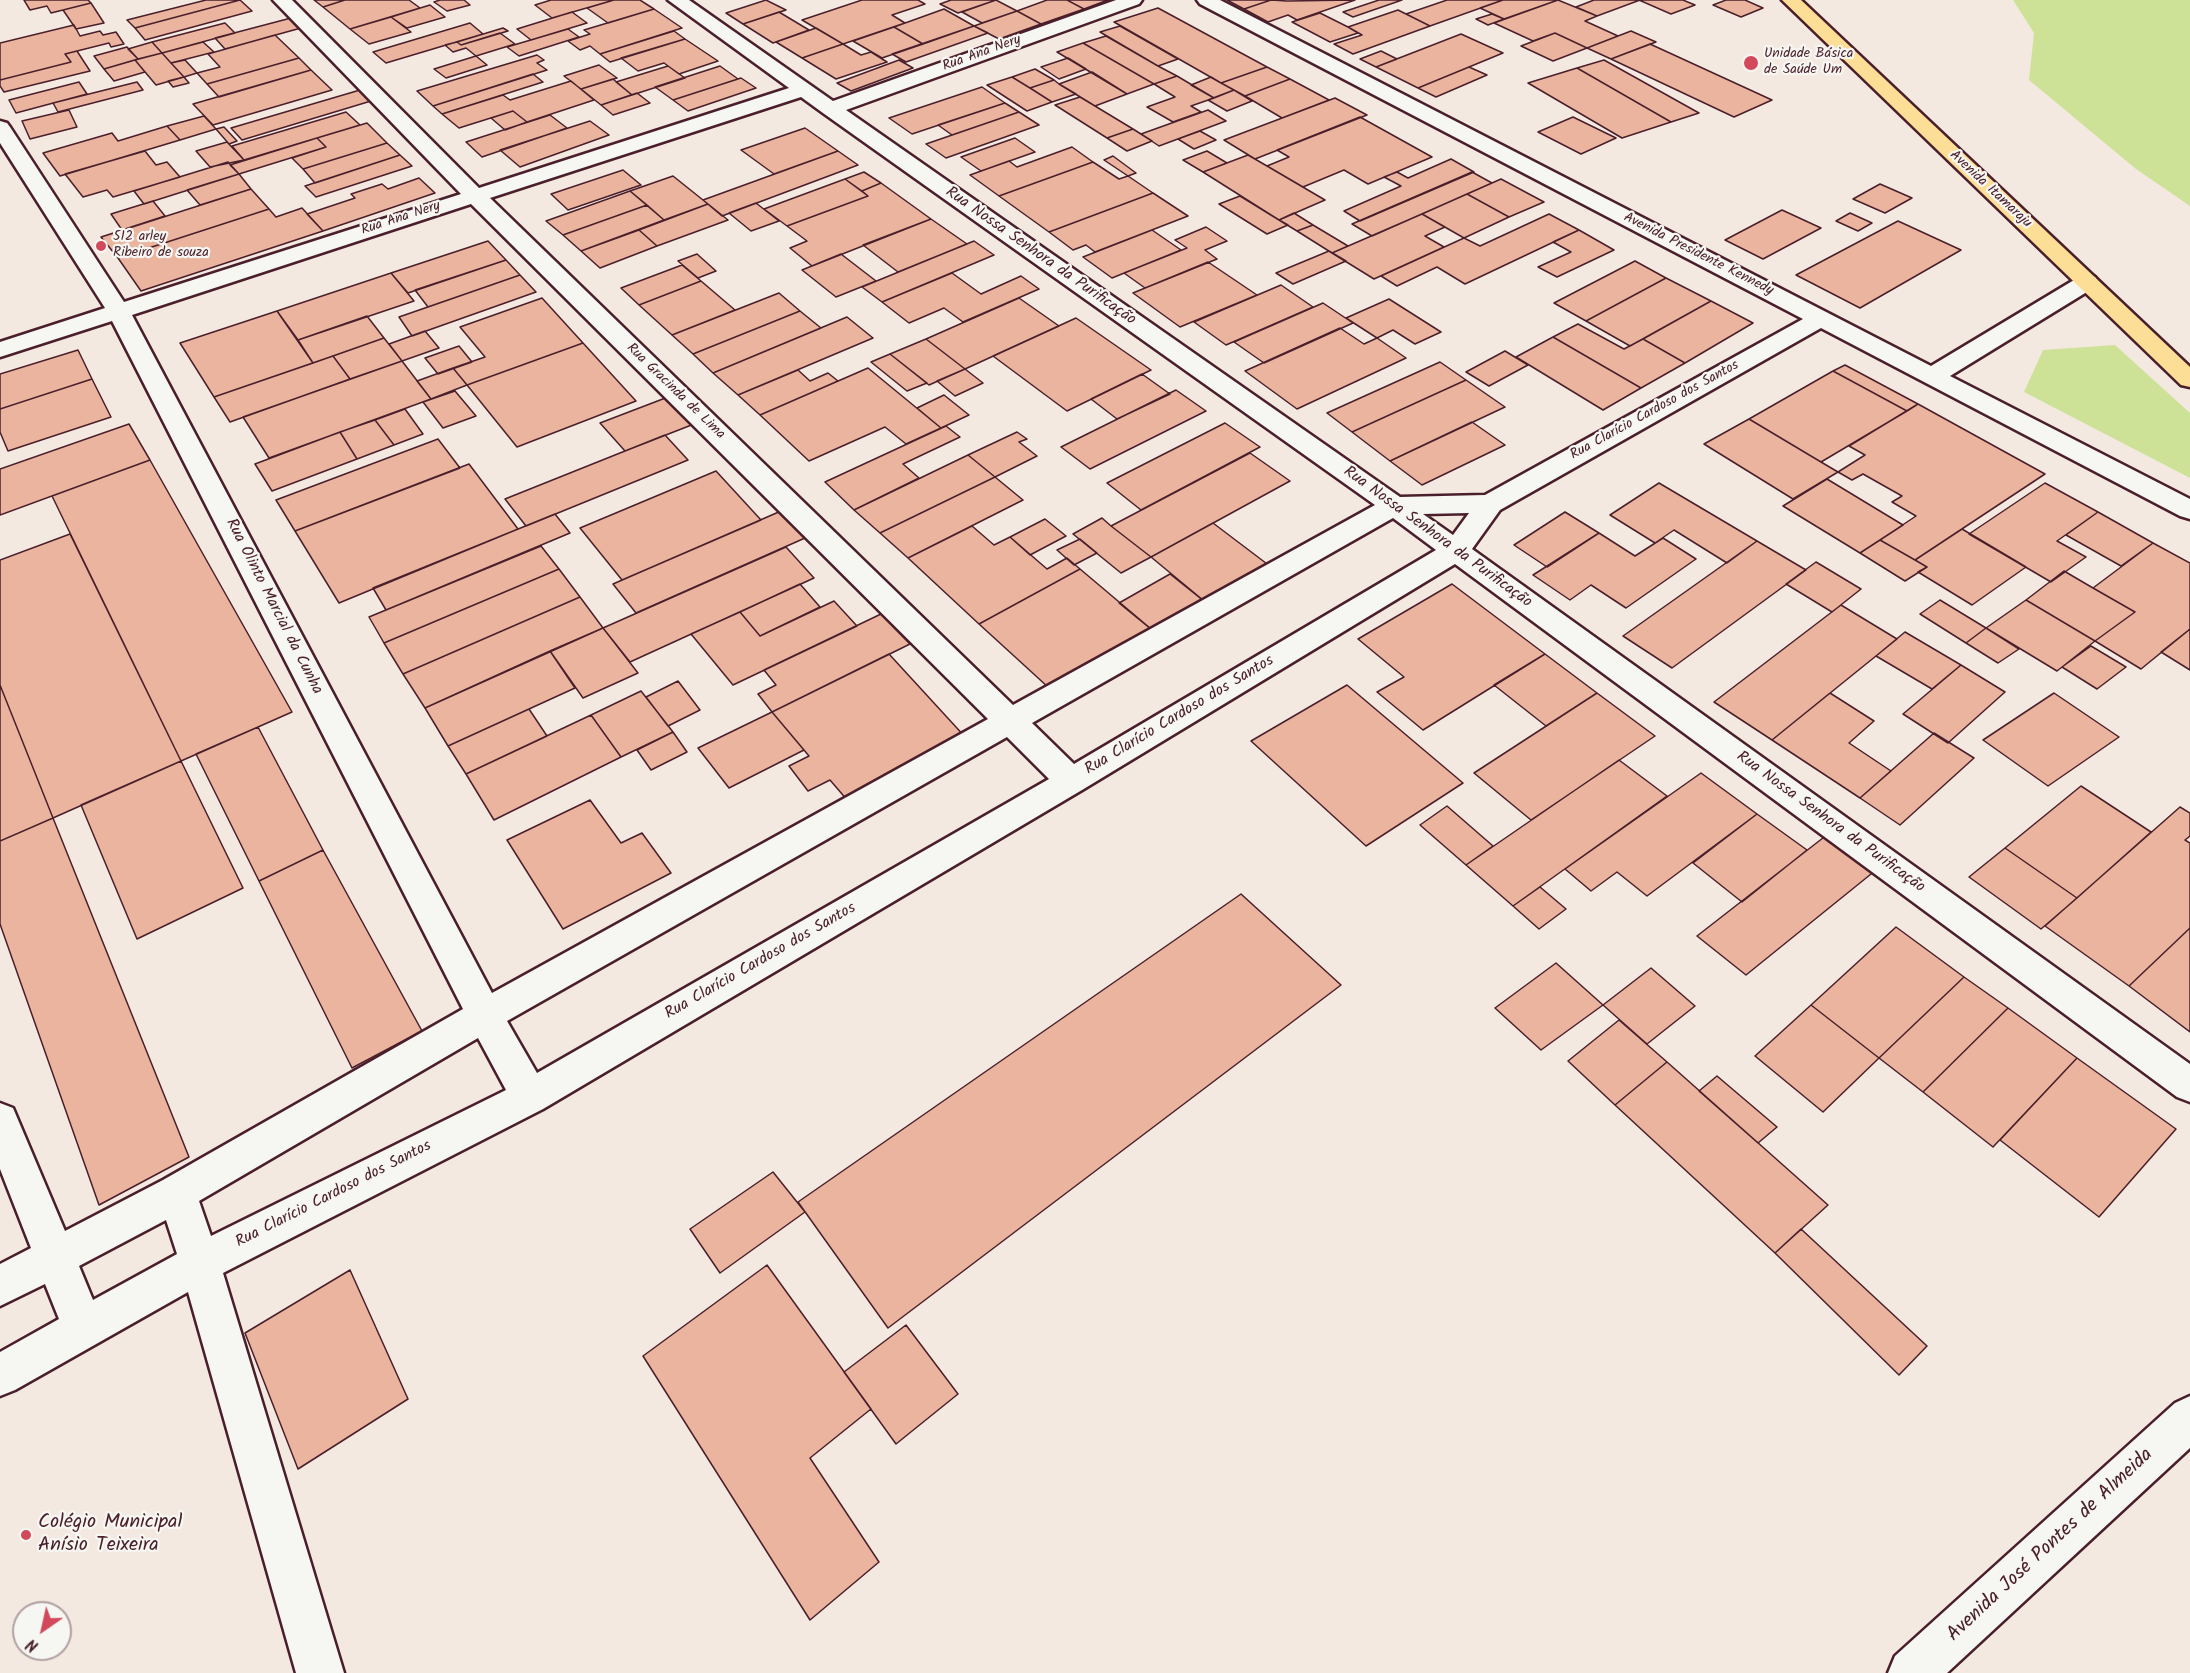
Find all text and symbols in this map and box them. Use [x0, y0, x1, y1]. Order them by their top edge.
street label: Rua Ana Nery [940, 32, 1024, 76]
place label: Unidade Básica de Saúde Um [1764, 47, 1853, 80]
marker: Unidade Básica de Saúde Um [1742, 54, 1760, 72]
street label: Avenida Itamaraju [1945, 148, 2035, 232]
street label: Rua Nossa Senhora da Purificação [941, 184, 1139, 330]
street label: Rua Ana Nery [359, 198, 443, 240]
street label: Avenida Presidente Kennedy [1620, 210, 1776, 300]
place label: 512 arley Ribeiro de souza [113, 230, 209, 262]
marker: 512 arley Ribeiro de souza [94, 239, 108, 253]
street label: Rua Gracinda de Lima [622, 341, 728, 443]
street label: Rua Clarício Cardoso dos Santos [1568, 358, 1742, 464]
street label: Rua Nossa Senhora da Purificação [1339, 463, 1535, 613]
street label: Rua Olinto Marcial da Cunha [220, 516, 326, 698]
street label: Rua Clarício Cardoso dos Santos [1082, 652, 1278, 780]
street label: Rua Nossa Senhora da Purificação [1732, 748, 1928, 898]
street label: Rua Clarício Cardoso dos Santos [662, 899, 860, 1025]
street label: Rua Clarício Cardoso dos Santos [233, 1137, 435, 1253]
street label: Avenida José Pontes de Almeida [1943, 1444, 2159, 1648]
place label: Colégio Municipal Anísio Teixeira [38, 1512, 182, 1559]
marker: Colégio Municipal Anísio Teixeira [19, 1528, 33, 1542]
north arrow [12, 1601, 72, 1661]
text: N [22, 1631, 44, 1658]

